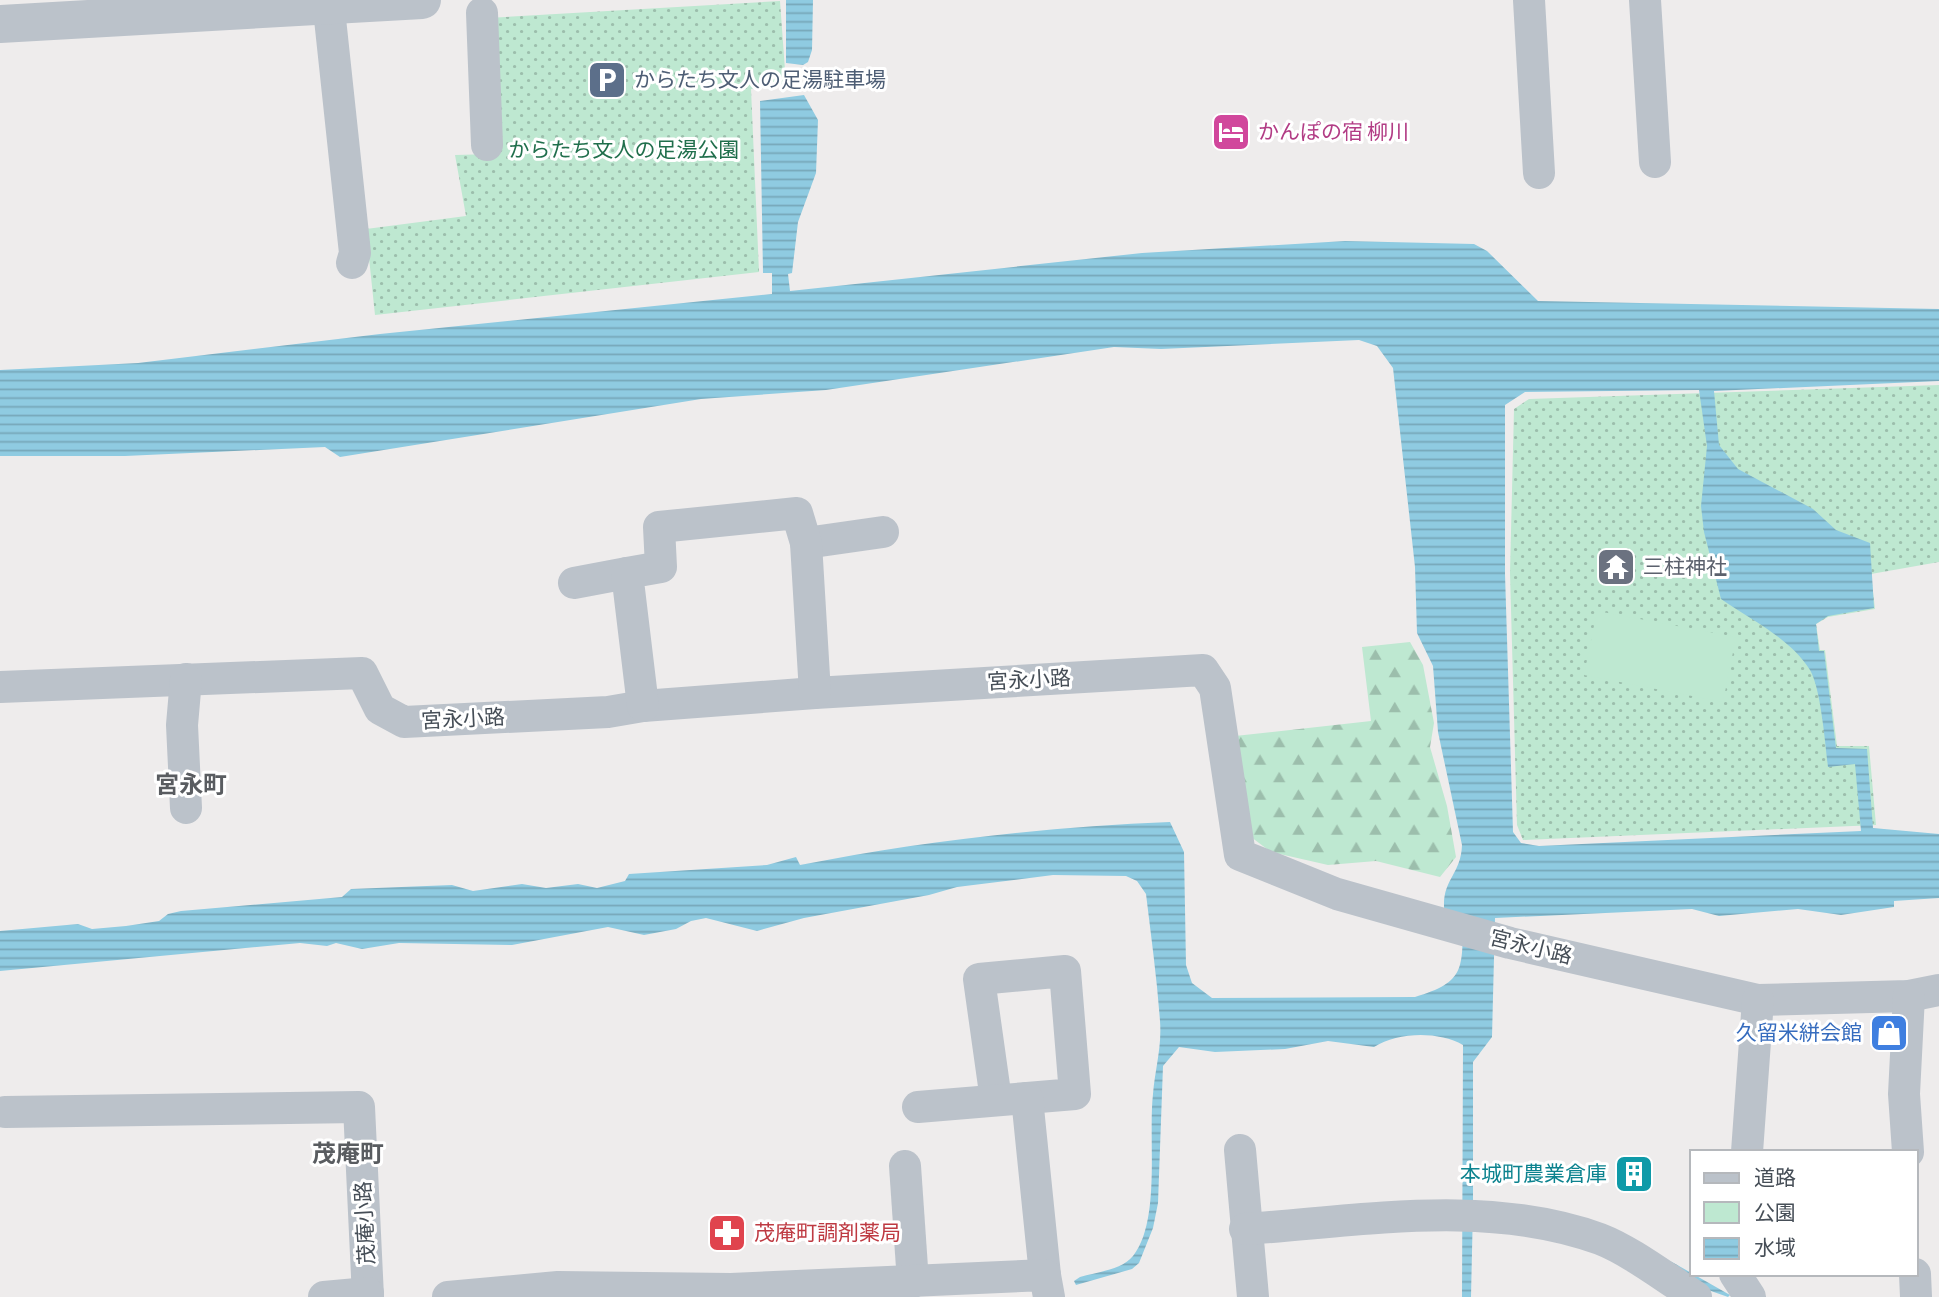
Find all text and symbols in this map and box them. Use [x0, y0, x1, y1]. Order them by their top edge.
parking icon: からたち文人の足湯駐車場 [586, 59, 628, 101]
place label: からたち文人の足湯駐車場 [634, 66, 886, 91]
hotel icon: かんぽの宿 柳川 [1210, 111, 1252, 153]
place label: かんぽの宿 柳川 [1258, 118, 1409, 143]
park label: からたち文人の足湯公園 [509, 136, 740, 161]
temple icon: 三柱神社 [1595, 546, 1637, 588]
place label: 三柱神社 [1643, 553, 1727, 578]
street label: 宮永小路 [986, 664, 1072, 693]
street label: 宮永小路 [420, 703, 506, 732]
district label: 宮永町 [155, 769, 227, 798]
street label: 宮永小路 [1488, 923, 1575, 968]
shop icon: 久留米絣会館 [1868, 1012, 1910, 1054]
place label: 久留米絣会館 [1736, 1019, 1862, 1044]
district label: 茂庵町 [312, 1138, 384, 1167]
legend [1690, 1150, 1918, 1276]
building icon: 本城町農業倉庫 [1613, 1153, 1655, 1195]
place label: 本城町農業倉庫 [1460, 1160, 1607, 1185]
text: 道路 [1754, 1164, 1796, 1189]
street label: 茂庵小路 [349, 1180, 378, 1266]
text: 公園 [1754, 1199, 1796, 1224]
pharmacy icon: 茂庵町調剤薬局 [706, 1212, 748, 1254]
place label: 茂庵町調剤薬局 [754, 1219, 901, 1244]
text: 水域 [1754, 1234, 1796, 1259]

